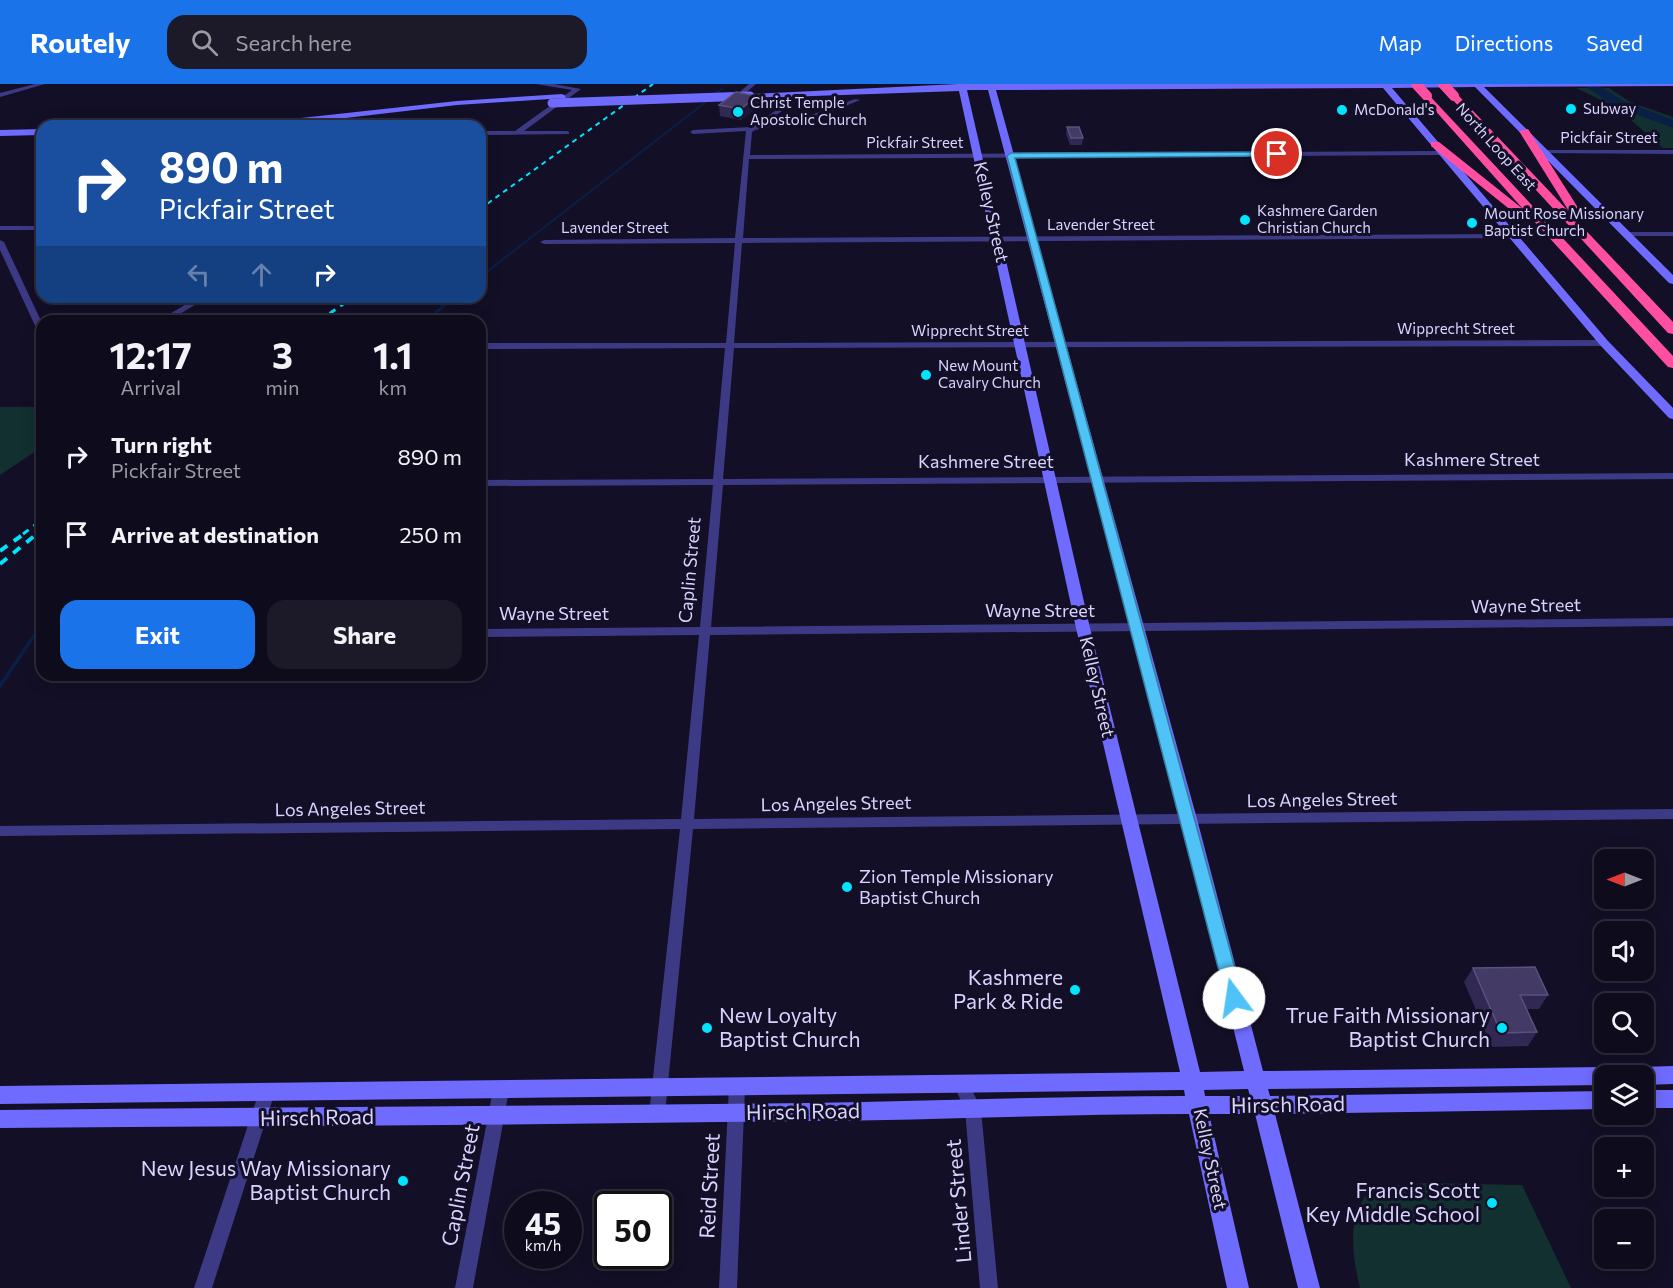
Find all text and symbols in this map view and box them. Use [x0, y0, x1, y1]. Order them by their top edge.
search box [167, 15, 587, 69]
text: Routely [30, 25, 131, 59]
icon: search [188, 26, 221, 59]
text: Search here [236, 29, 352, 56]
text: Map [1379, 30, 1422, 55]
text: Directions [1455, 30, 1553, 55]
text: Saved [1586, 30, 1643, 55]
place label: Christ Temple Apostolic Church [750, 93, 867, 128]
street label: North Loop East [1453, 99, 1541, 194]
place label: Subway [1583, 99, 1636, 117]
place label: McDonald's [1354, 100, 1435, 118]
marker: Subway [1564, 102, 1578, 116]
marker: McDonald's [1335, 103, 1349, 117]
marker: Christ Temple Apostolic Church [731, 105, 745, 119]
pin [1251, 128, 1302, 179]
street label: Pickfair Street [1560, 128, 1658, 146]
street label: Pickfair Street [866, 133, 964, 151]
icon: arrive [1260, 137, 1293, 170]
text: 890 m [159, 140, 283, 192]
icon: right [60, 144, 138, 222]
street label: Kelley Street [970, 159, 1014, 264]
text: Pickfair Street [159, 192, 335, 225]
place label: Kashmere Garden Christian Church [1257, 201, 1378, 236]
place label: Mount Rose Missionary Baptist Church [1484, 204, 1644, 239]
marker: Kashmere Garden Christian Church [1238, 213, 1252, 227]
street label: Lavender Street [1047, 215, 1155, 233]
marker: Mount Rose Missionary Baptist Church [1465, 216, 1479, 230]
street label: Lavender Street [561, 218, 669, 236]
icon: left [182, 258, 215, 291]
icon: ahead [245, 258, 278, 291]
icon: right [308, 258, 341, 291]
street label: Wipprecht Street [1397, 319, 1515, 337]
street label: Wipprecht Street [911, 321, 1029, 339]
text: 12:17 [110, 332, 192, 376]
text: 3 [272, 332, 293, 376]
text: 1.1 [373, 332, 412, 376]
place label: New Mount Cavalry Church [938, 356, 1041, 391]
marker: New Mount Cavalry Church [919, 368, 933, 382]
text: Arrival [120, 375, 181, 399]
text: min [265, 375, 299, 399]
text: km [379, 375, 407, 399]
text: Turn right [111, 431, 212, 458]
icon: right [60, 440, 93, 473]
text: 890 m [398, 443, 462, 470]
street label: Kashmere Street [1404, 448, 1540, 470]
street label: Kashmere Street [918, 450, 1054, 472]
text: Pickfair Street [111, 458, 241, 482]
street label: Caplin Street [673, 516, 705, 624]
icon: arrive [60, 518, 93, 551]
text: Arrive at destination [111, 521, 319, 548]
text: 250 m [399, 521, 462, 548]
street label: Wayne Street [1471, 593, 1581, 617]
street label: Wayne Street [985, 599, 1095, 621]
button: Exit [60, 600, 255, 669]
button: Share [267, 600, 462, 669]
street label: Wayne Street [499, 602, 609, 624]
street label: Kelley Street [1076, 634, 1120, 739]
street label: Los Angeles Street [1246, 787, 1398, 811]
street label: Los Angeles Street [760, 791, 912, 815]
street label: Los Angeles Street [274, 796, 426, 820]
north arrow [1594, 849, 1654, 909]
map controls [1594, 849, 1654, 1269]
place label: Zion Temple Missionary Baptist Church [859, 865, 1054, 908]
marker: Zion Temple Missionary Baptist Church [840, 880, 854, 894]
button: sound [1594, 921, 1654, 981]
place label: Kashmere Park & Ride [953, 964, 1063, 1013]
position arrow [1202, 966, 1266, 1030]
marker: Kashmere Park & Ride [1068, 983, 1082, 997]
button: search [1594, 993, 1654, 1053]
place label: New Loyalty Baptist Church [719, 1002, 861, 1051]
place label: True Faith Missionary Baptist Church [1286, 1002, 1490, 1051]
marker: New Loyalty Baptist Church [700, 1021, 714, 1035]
marker: True Faith Missionary Baptist Church [1495, 1021, 1509, 1035]
button: layers [1594, 1065, 1654, 1125]
street label: Hirsch Road [1231, 1090, 1345, 1117]
street label: Hirsch Road [746, 1097, 860, 1124]
street label: Hirsch Road [260, 1103, 374, 1130]
street label: Kelley Street [1190, 1106, 1232, 1211]
street label: Caplin Street [435, 1121, 484, 1248]
street label: Reid Street [693, 1133, 724, 1239]
button: + [1594, 1137, 1654, 1197]
street label: Linder Street [940, 1138, 975, 1264]
place label: New Jesus Way Missionary Baptist Church [141, 1155, 391, 1204]
marker: New Jesus Way Missionary Baptist Church [396, 1174, 410, 1188]
place label: Francis Scott Key Middle School [1306, 1177, 1480, 1226]
speed limit sign: 50 [594, 1191, 672, 1269]
marker: Francis Scott Key Middle School [1485, 1196, 1499, 1210]
text: 45 [525, 1204, 561, 1241]
button: − [1594, 1209, 1654, 1269]
text: km/h [525, 1236, 561, 1254]

